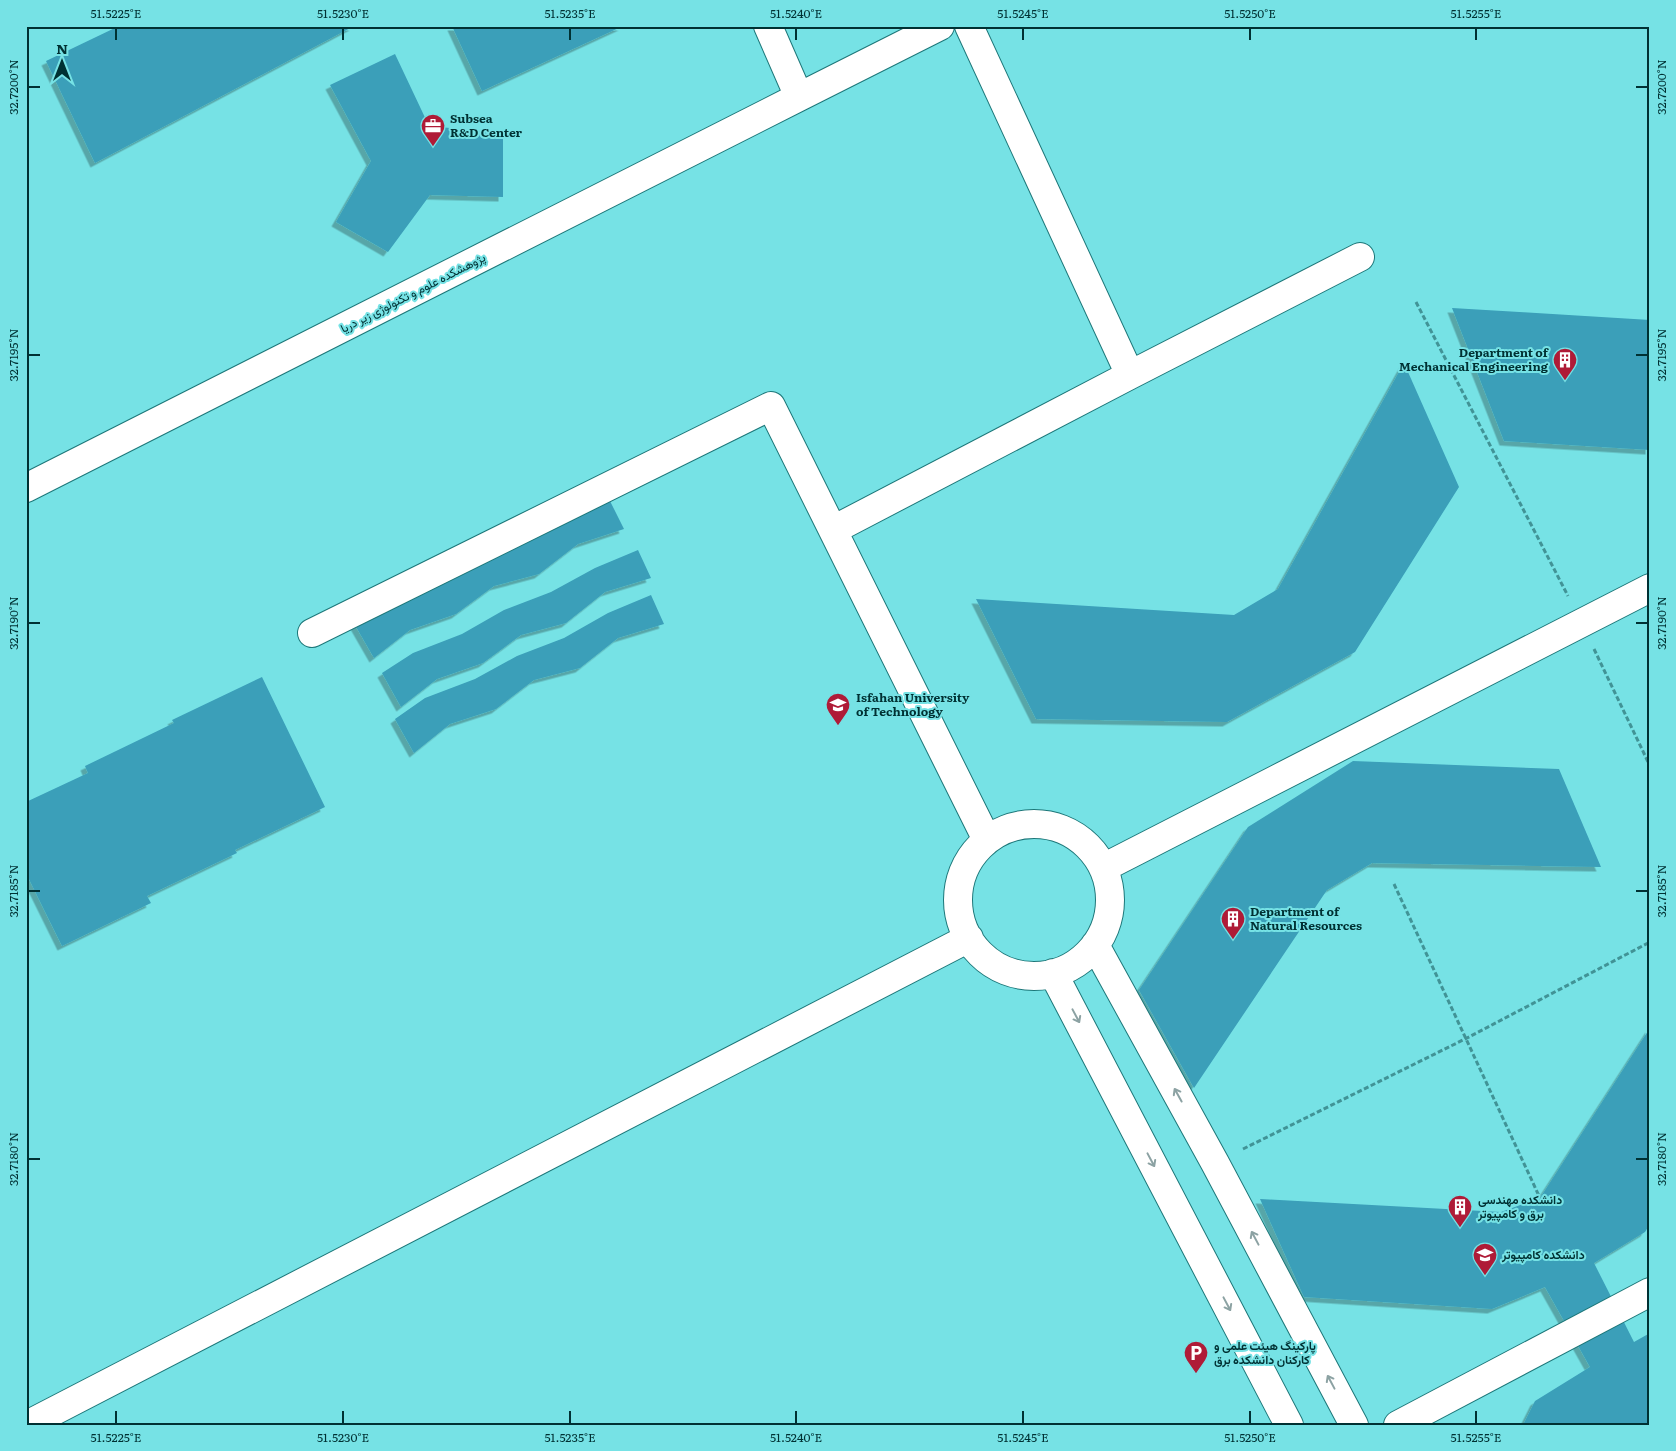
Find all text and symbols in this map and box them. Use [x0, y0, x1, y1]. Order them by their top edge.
text: 51.5225°E [91, 4, 142, 22]
text: 51.5230°E [317, 4, 369, 22]
text: 51.5235°E [544, 4, 596, 22]
text: 51.5240°E [770, 4, 822, 22]
text: 51.5245°E [997, 4, 1049, 22]
text: 51.5250°E [1224, 4, 1276, 22]
text: 51.5255°E [1451, 4, 1502, 22]
north arrow [38, 38, 88, 88]
text: N [56, 38, 68, 58]
text: 32.7200°N [4, 59, 22, 115]
text: 32.7200°N [1652, 59, 1670, 115]
place label: Subsea R&D Center [450, 109, 523, 141]
office icon: Subsea R&D Center [420, 113, 446, 147]
street label: پژوهشکده علوم و تکنولوژی زیر دریا [337, 248, 488, 337]
text: 32.7195°N [4, 329, 22, 381]
text: 32.7195°N [1652, 329, 1670, 381]
place label: Department of Mechanical Engineering [1399, 343, 1550, 375]
building icon: Department of Mechanical Engineering [1552, 347, 1578, 381]
text: 32.7190°N [4, 596, 22, 650]
text: 32.7190°N [1652, 596, 1670, 650]
place label: Isfahan University of Technology [856, 688, 970, 720]
school or university icon: Isfahan University of Technology [825, 692, 851, 726]
text: 32.7185°N [4, 864, 22, 918]
text: 32.7185°N [1652, 864, 1670, 918]
place label: Department of Natural Resources [1250, 902, 1362, 934]
building icon: Department of Natural Resources [1220, 906, 1246, 940]
one-way arrow [1071, 1009, 1081, 1024]
one-way arrow [1173, 1088, 1182, 1103]
text: 32.7180°N [4, 1132, 22, 1186]
text: 32.7180°N [1652, 1132, 1670, 1186]
one-way arrow [1146, 1153, 1156, 1168]
place label: دانشکده مهندسی برق و کامپیوتر [1477, 1190, 1562, 1222]
building icon: دانشکده مهندسی برق و کامپیوتر [1447, 1194, 1473, 1228]
one-way arrow [1250, 1231, 1259, 1246]
school or university icon: دانشکده کامپیوتر [1472, 1242, 1498, 1276]
place label: دانشکده کامپیوتر [1501, 1245, 1585, 1263]
one-way arrow [1222, 1297, 1232, 1311]
place label: پارکینگ هیئت علمی و کارکنان دانشکده برق [1214, 1336, 1316, 1368]
parking icon: پارکینگ هیئت علمی و کارکنان دانشکده برق [1183, 1340, 1209, 1374]
one-way arrow [1326, 1374, 1336, 1389]
text: 51.5225°E [91, 1428, 142, 1446]
text: 51.5230°E [317, 1428, 369, 1446]
text: 51.5235°E [544, 1428, 596, 1446]
text: 51.5240°E [770, 1428, 822, 1446]
text: 51.5245°E [997, 1428, 1049, 1446]
text: 51.5250°E [1224, 1428, 1276, 1446]
text: 51.5255°E [1451, 1428, 1502, 1446]

